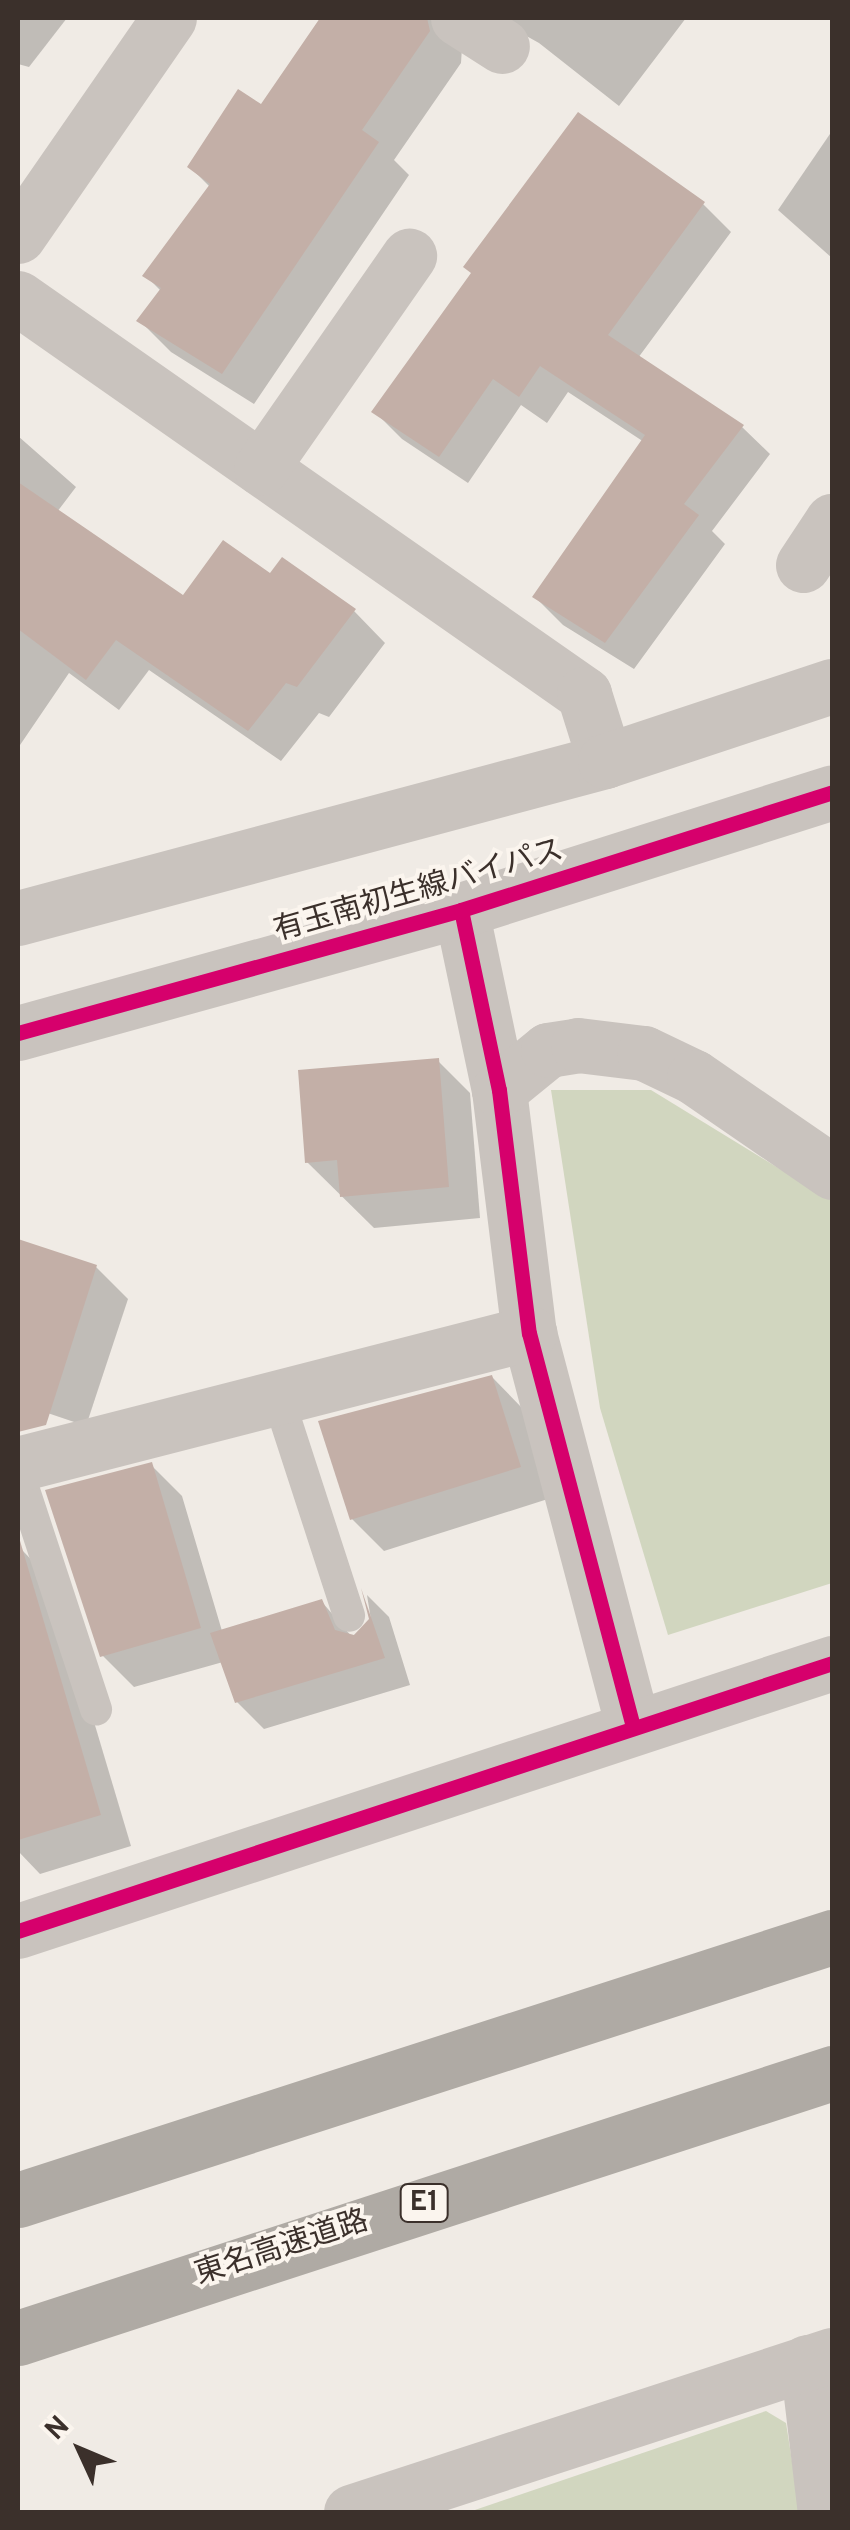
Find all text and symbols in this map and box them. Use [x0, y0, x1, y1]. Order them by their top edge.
street label: 有玉南初生線バイパス [270, 833, 568, 951]
road number: E1 [399, 2180, 449, 2226]
street label: 東名高速道路 [191, 2204, 373, 2294]
north arrow [30, 2400, 130, 2500]
text: N [38, 2409, 78, 2449]

